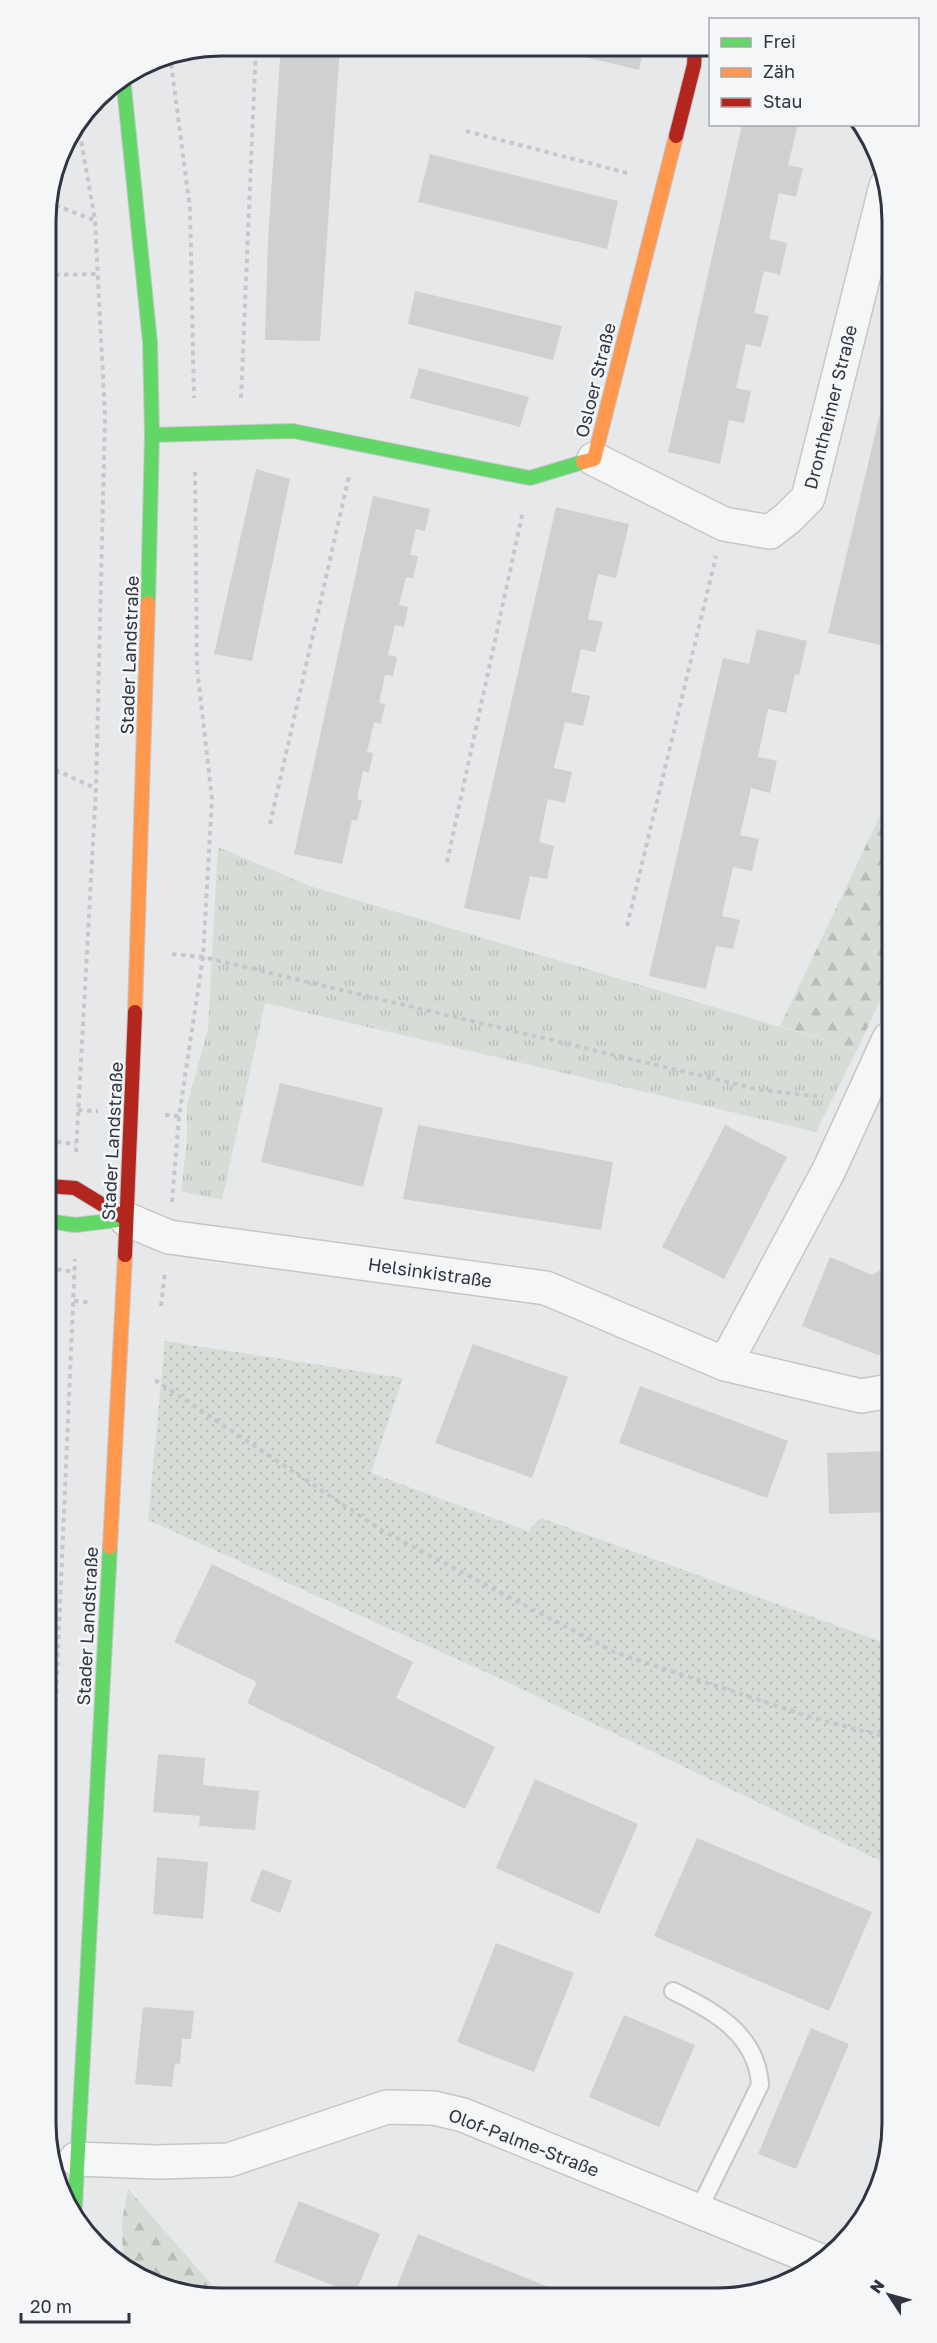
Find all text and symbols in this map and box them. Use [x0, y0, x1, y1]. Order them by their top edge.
legend [709, 18, 919, 126]
text: Frei [763, 30, 796, 52]
text: Zäh [763, 60, 795, 82]
text: Stau [763, 90, 802, 112]
street label: Osloer Straße [570, 320, 620, 440]
street label: Drontheimer Straße [799, 322, 861, 492]
street label: Stader Landstraße [115, 575, 143, 735]
street label: Stader Landstraße [97, 1061, 127, 1221]
street label: Helsinkistraße [367, 1252, 493, 1292]
street label: Stader Landstraße [72, 1546, 102, 1706]
street label: Olof-Palme-Straße [445, 2103, 603, 2181]
north arrow [859, 2265, 919, 2325]
text: N [865, 2275, 889, 2297]
scale bar [21, 2286, 129, 2324]
text: 20 m [30, 2295, 72, 2317]

